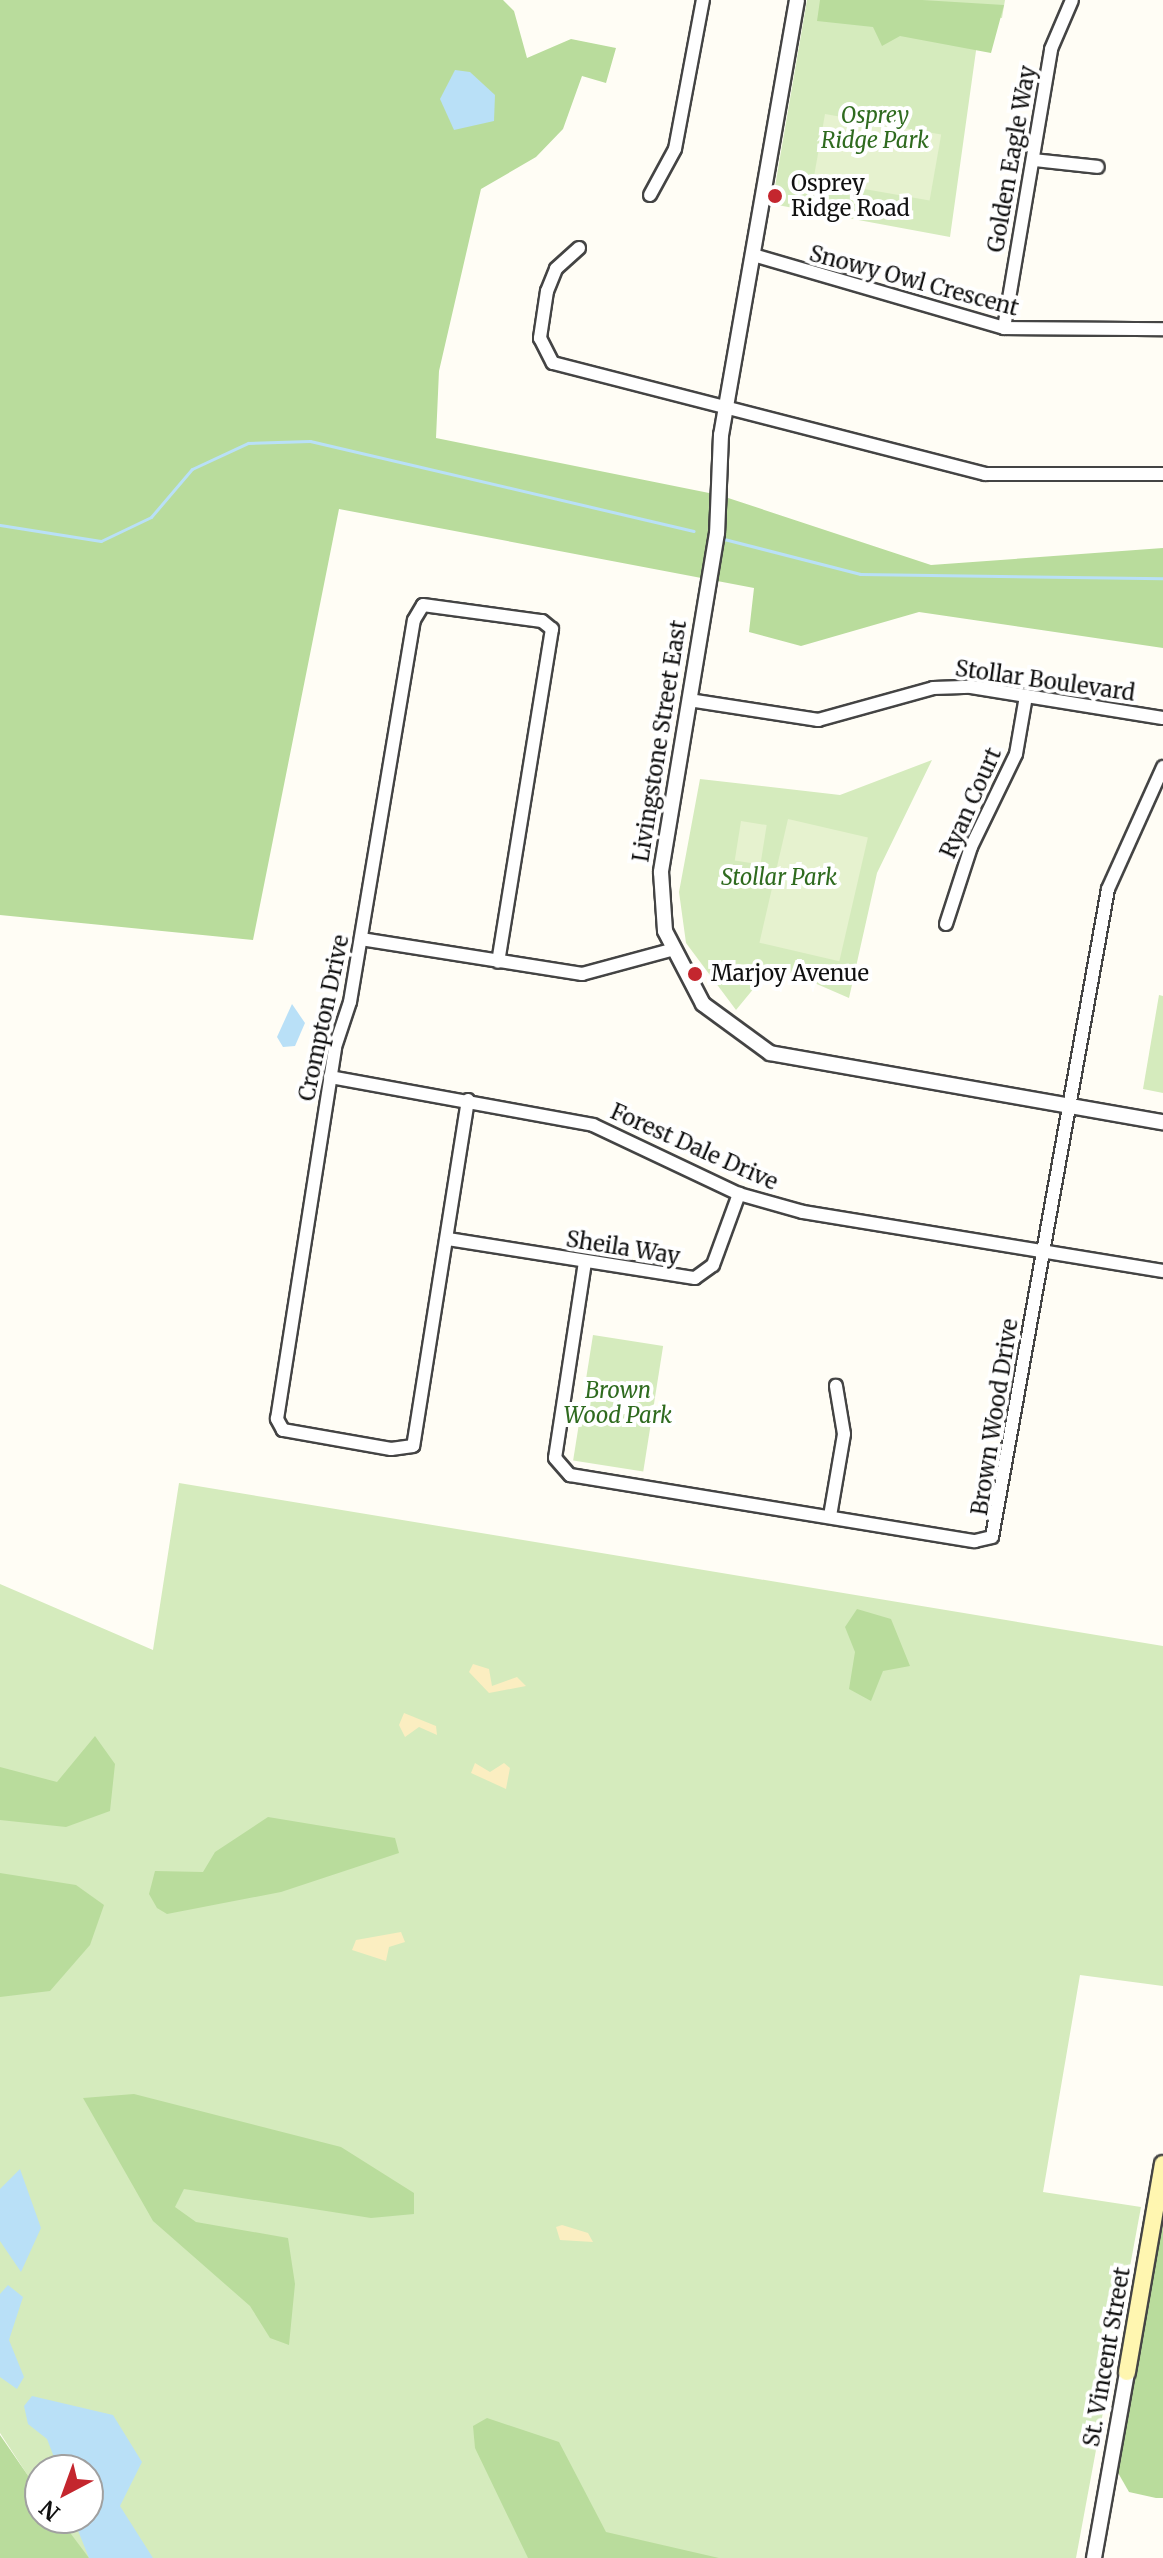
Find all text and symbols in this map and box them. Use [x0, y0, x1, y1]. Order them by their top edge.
street label: Golden Eagle Way [983, 64, 1041, 254]
park label: Osprey Ridge Park [821, 102, 929, 154]
place label: Osprey Ridge Road [791, 170, 910, 222]
marker: Osprey Ridge Road [766, 187, 784, 205]
street label: Snowy Owl Crescent [806, 240, 1022, 322]
street label: Livingstone Street East [628, 618, 692, 864]
street label: Stollar Boulevard [953, 655, 1137, 707]
street label: Ryan Court [935, 744, 1007, 862]
park label: Stollar Park [721, 865, 837, 891]
street label: Crompton Drive [294, 933, 354, 1103]
place label: Marjoy Avenue [711, 961, 869, 987]
marker: Marjoy Avenue [686, 965, 704, 983]
street label: Forest Dale Drive [606, 1098, 782, 1196]
street label: Sheila Way [564, 1226, 682, 1270]
street label: Brown Wood Drive [966, 1317, 1024, 1517]
park label: Brown Wood Park [564, 1377, 672, 1428]
street label: St. Vincent Street [1078, 2265, 1136, 2449]
north arrow [24, 2454, 104, 2534]
text: N [34, 2494, 65, 2527]

